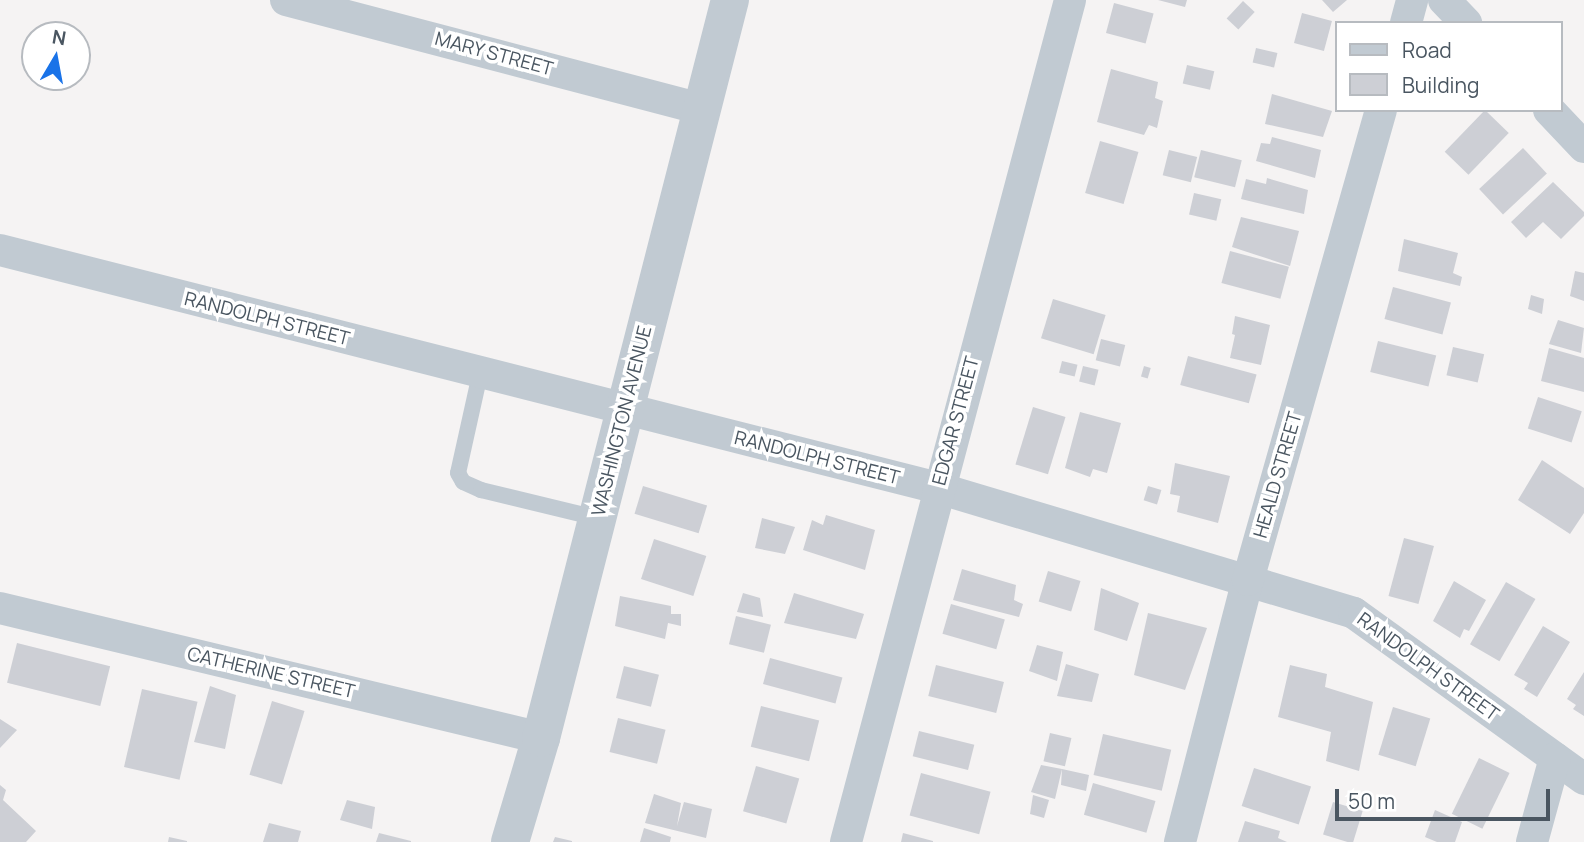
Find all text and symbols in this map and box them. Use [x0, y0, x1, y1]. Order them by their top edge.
north arrow [21, 21, 91, 91]
legend [1336, 21, 1563, 112]
text: N [50, 23, 68, 51]
street label: MARY STREET [432, 27, 556, 81]
text: Road [1402, 36, 1452, 64]
text: Building [1402, 71, 1479, 99]
street label: RANDOLPH STREET [182, 287, 352, 351]
street label: WASHINGTON AVENUE [587, 323, 657, 519]
street label: EDGAR STREET [928, 354, 984, 488]
street label: HEALD STREET [1249, 409, 1307, 541]
street label: RANDOLPH STREET [732, 426, 902, 490]
street label: RANDOLPH STREET [1353, 608, 1503, 726]
street label: CATHERINE STREET [185, 643, 357, 703]
scale bar [1339, 776, 1554, 820]
text: 50 m [1348, 787, 1395, 815]

